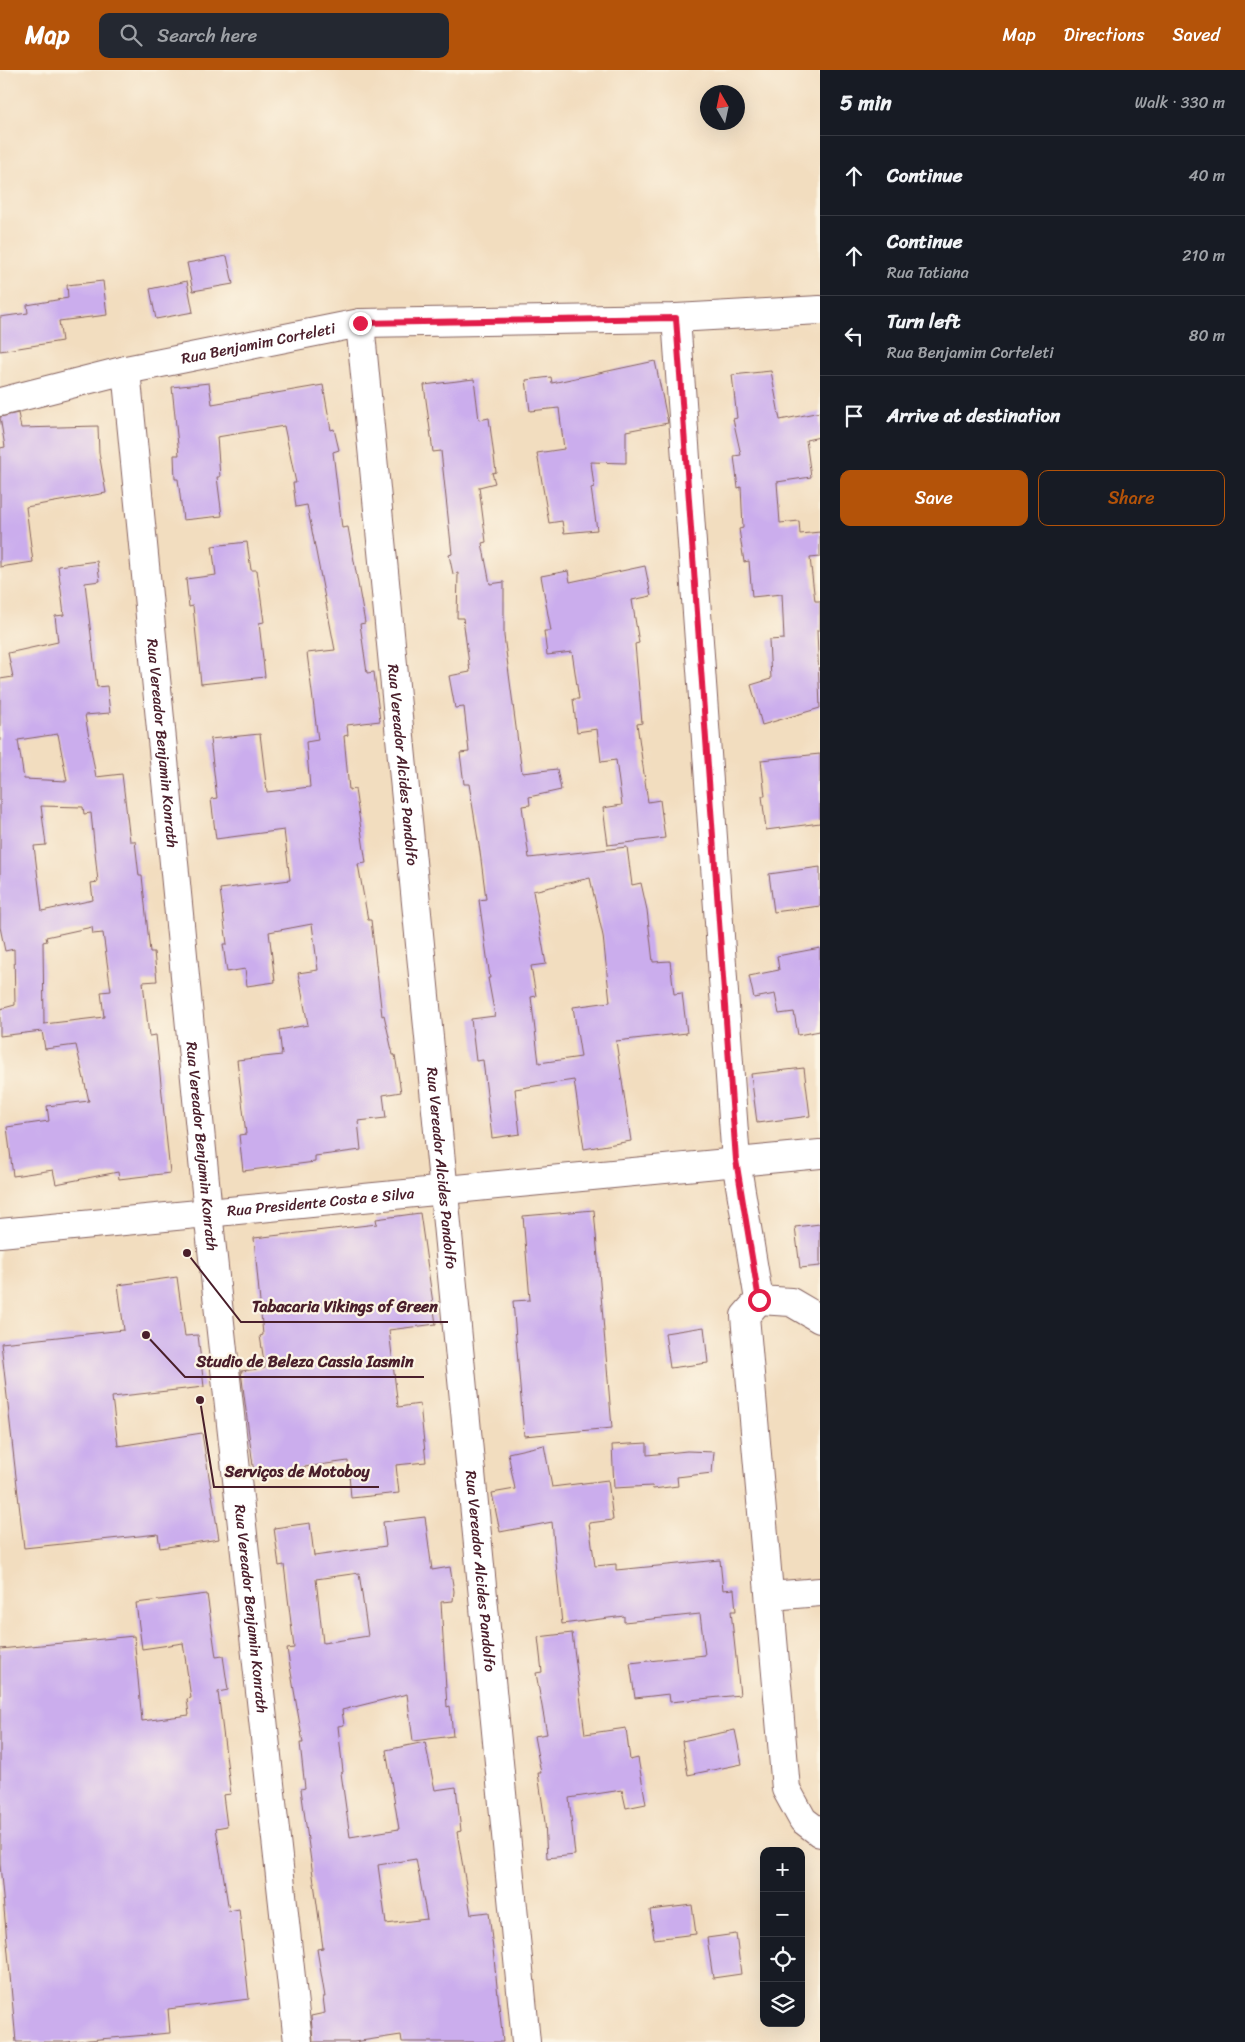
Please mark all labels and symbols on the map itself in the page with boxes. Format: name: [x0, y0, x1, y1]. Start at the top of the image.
north arrow: [700, 85, 745, 130]
route end: [349, 312, 372, 335]
street label: Rua Benjamim Corteleti: [179, 315, 338, 372]
street label: Rua Vereador Benjamin Konrath: [139, 638, 185, 849]
street label: Rua Vereador Alcides Pandolfo: [380, 663, 425, 867]
street label: Rua Vereador Benjamin Konrath: [178, 1041, 225, 1252]
street label: Rua Vereador Alcides Pandolfo: [419, 1066, 464, 1270]
street label: Rua Presidente Costa e Silva: [226, 1180, 416, 1224]
route start: [748, 1289, 771, 1312]
callout: Tabacaria Vikings of Green: [241, 1291, 448, 1322]
text: Tabacaria Vikings of Green: [252, 1292, 438, 1321]
callout: Studio de Beleza Cassia Iasmin: [185, 1346, 424, 1377]
text: Studio de Beleza Cassia Iasmin: [195, 1347, 414, 1376]
callout: Serviços de Motoboy: [214, 1456, 379, 1487]
text: Serviços de Motoboy: [223, 1457, 370, 1486]
street label: Rua Vereador Alcides Pandolfo: [458, 1469, 503, 1674]
street label: Rua Vereador Benjamin Konrath: [227, 1503, 275, 1715]

